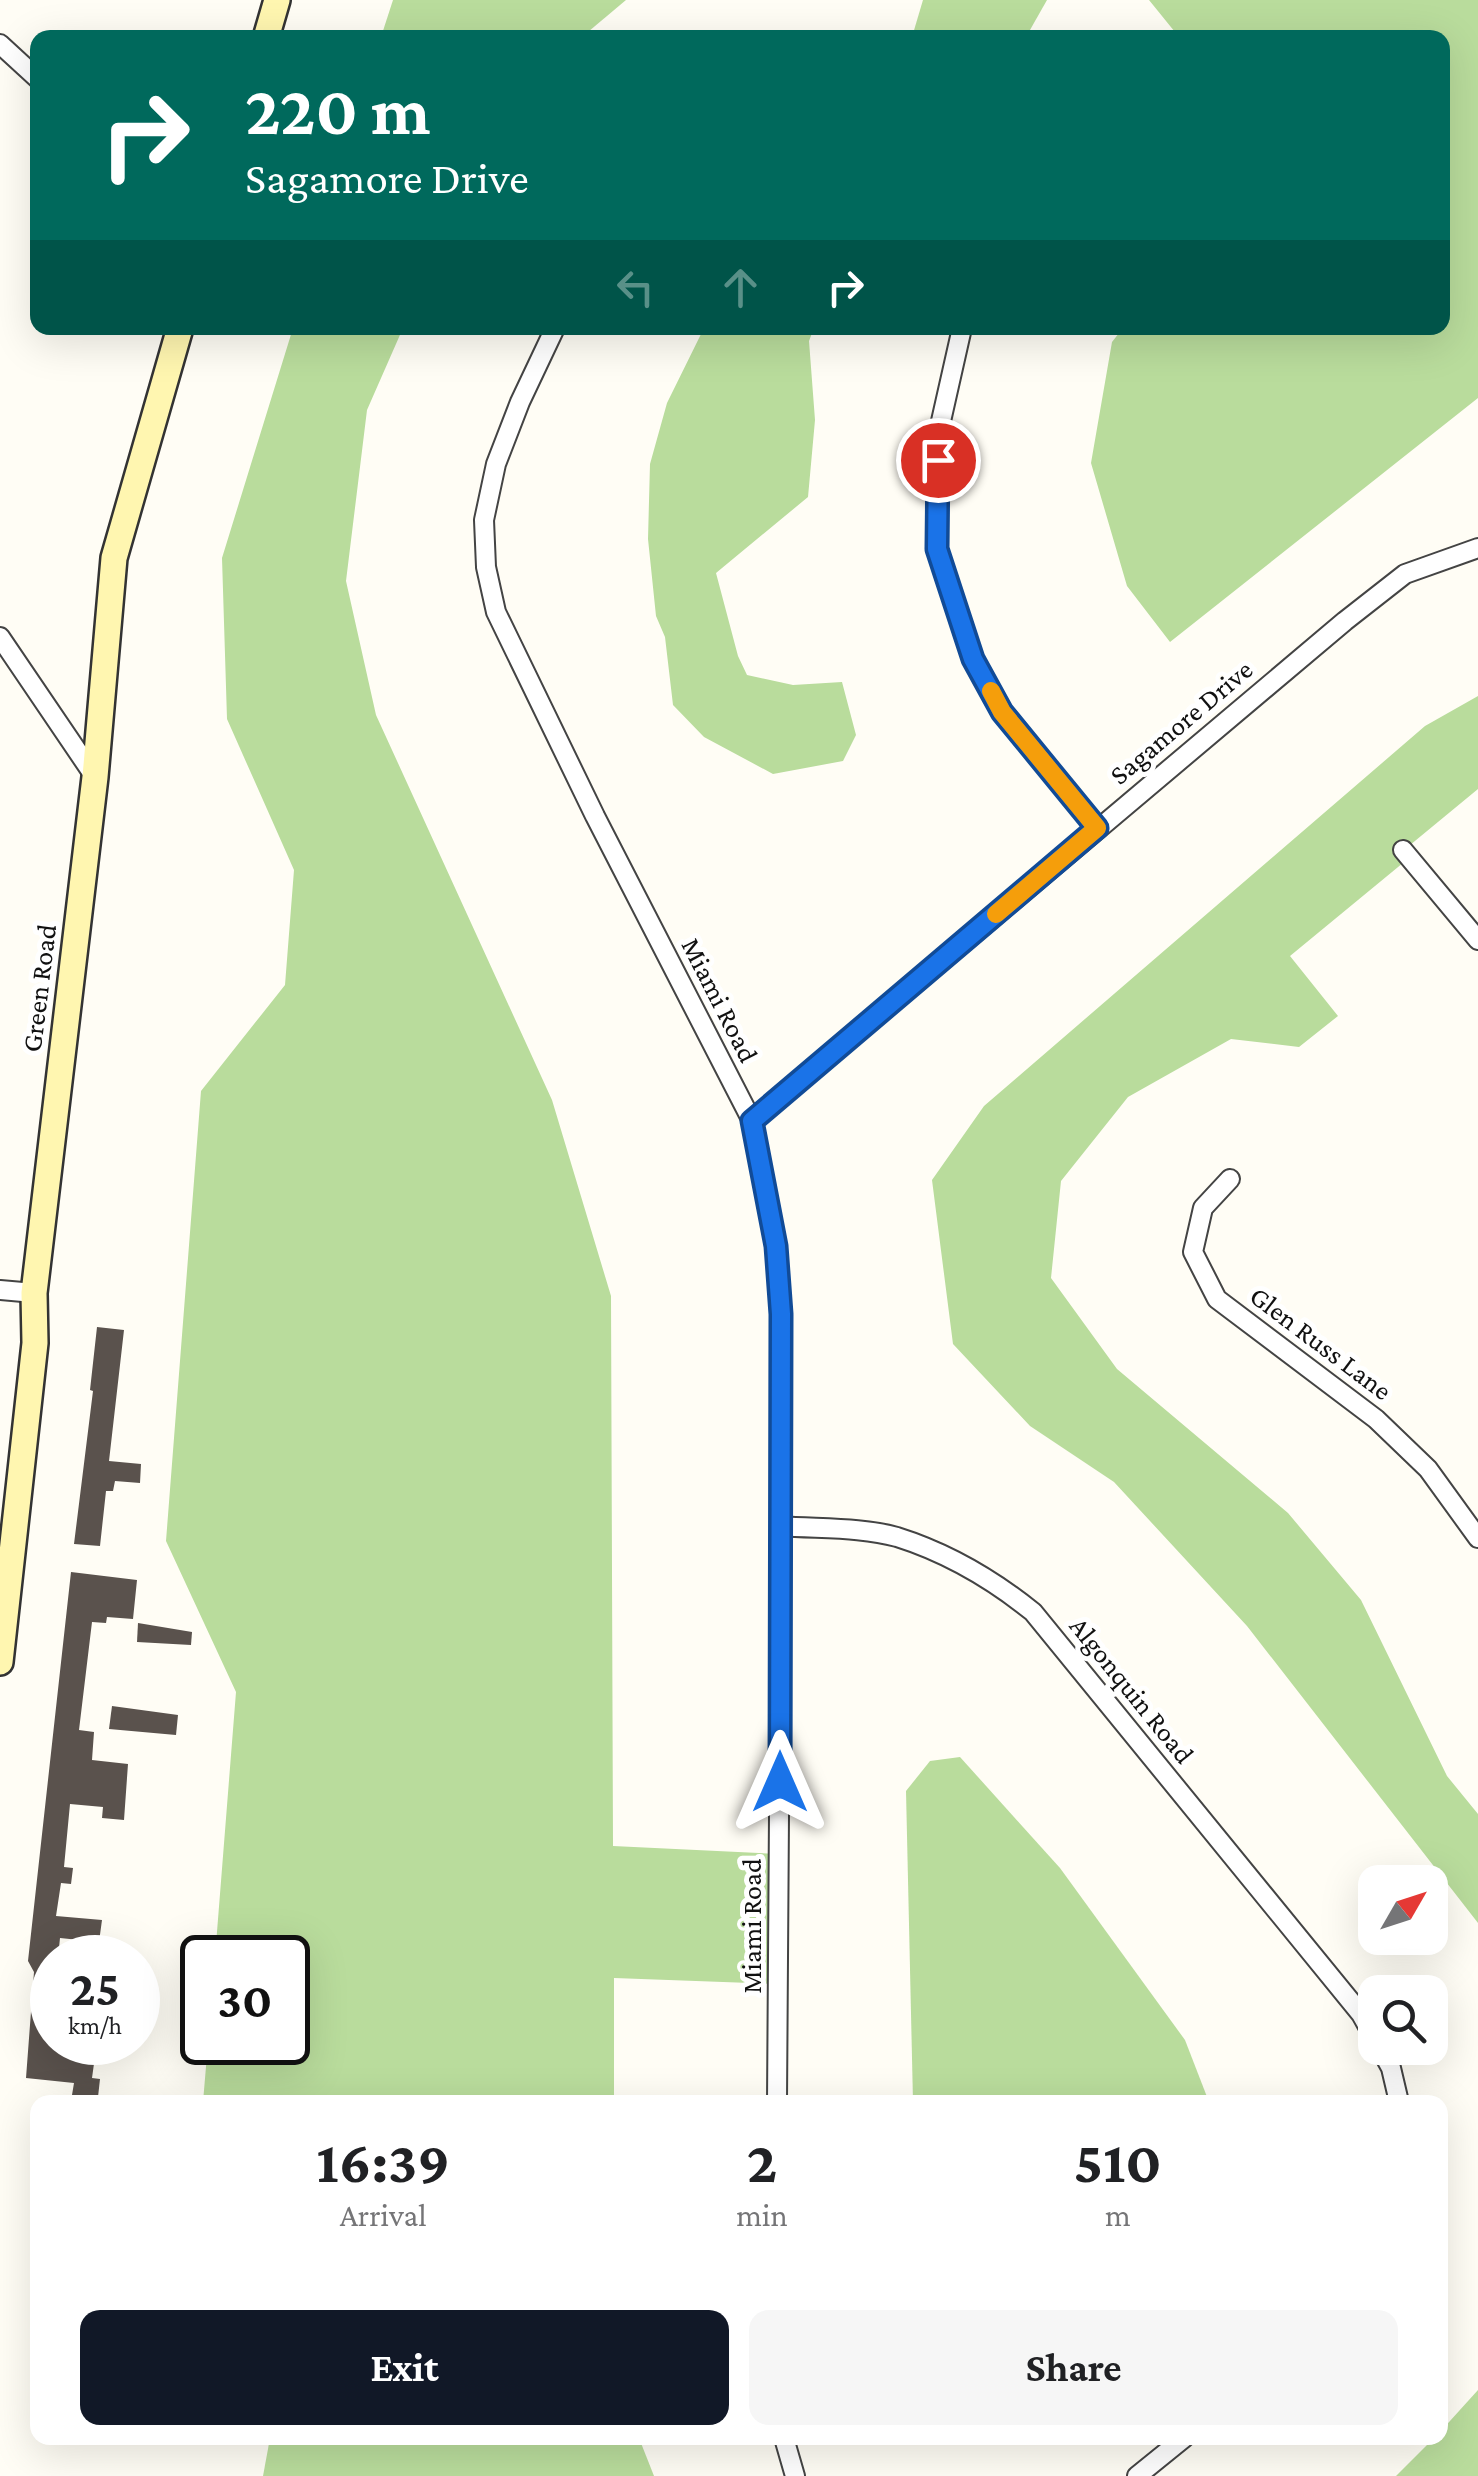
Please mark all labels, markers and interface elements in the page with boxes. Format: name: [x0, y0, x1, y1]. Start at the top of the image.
icon: right: [80, 70, 210, 200]
text: 220 m: [245, 71, 431, 149]
text: Sagamore Drive: [245, 153, 529, 203]
icon: left: [608, 260, 663, 315]
icon: ahead: [713, 260, 768, 315]
icon: right: [818, 260, 873, 315]
pin: [896, 418, 981, 503]
icon: arrive: [911, 433, 966, 488]
street label: Sagamore Drive: [1103, 653, 1259, 791]
street label: Green Road: [16, 922, 62, 1054]
street label: Miami Road: [675, 933, 765, 1068]
street label: Glen Russ Lane: [1244, 1280, 1398, 1406]
street label: Algonquin Road: [1064, 1611, 1201, 1770]
position arrow: [728, 1730, 832, 1834]
street label: Miami Road: [736, 1858, 767, 1994]
north arrow: [1358, 1865, 1448, 1955]
map controls: [1358, 1865, 1448, 2065]
speed limit sign: 30: [180, 1935, 310, 2065]
text: 25: [70, 1960, 120, 2016]
button: search: [1358, 1975, 1448, 2065]
text: km/h: [68, 2012, 122, 2039]
text: 16:39: [316, 2128, 450, 2195]
text: 2: [747, 2128, 777, 2195]
text: 510: [1074, 2128, 1162, 2195]
text: Arrival: [340, 2197, 427, 2233]
text: min: [736, 2197, 788, 2233]
text: m: [1105, 2197, 1131, 2233]
button: Exit: [80, 2310, 729, 2425]
button: Share: [749, 2310, 1398, 2425]

